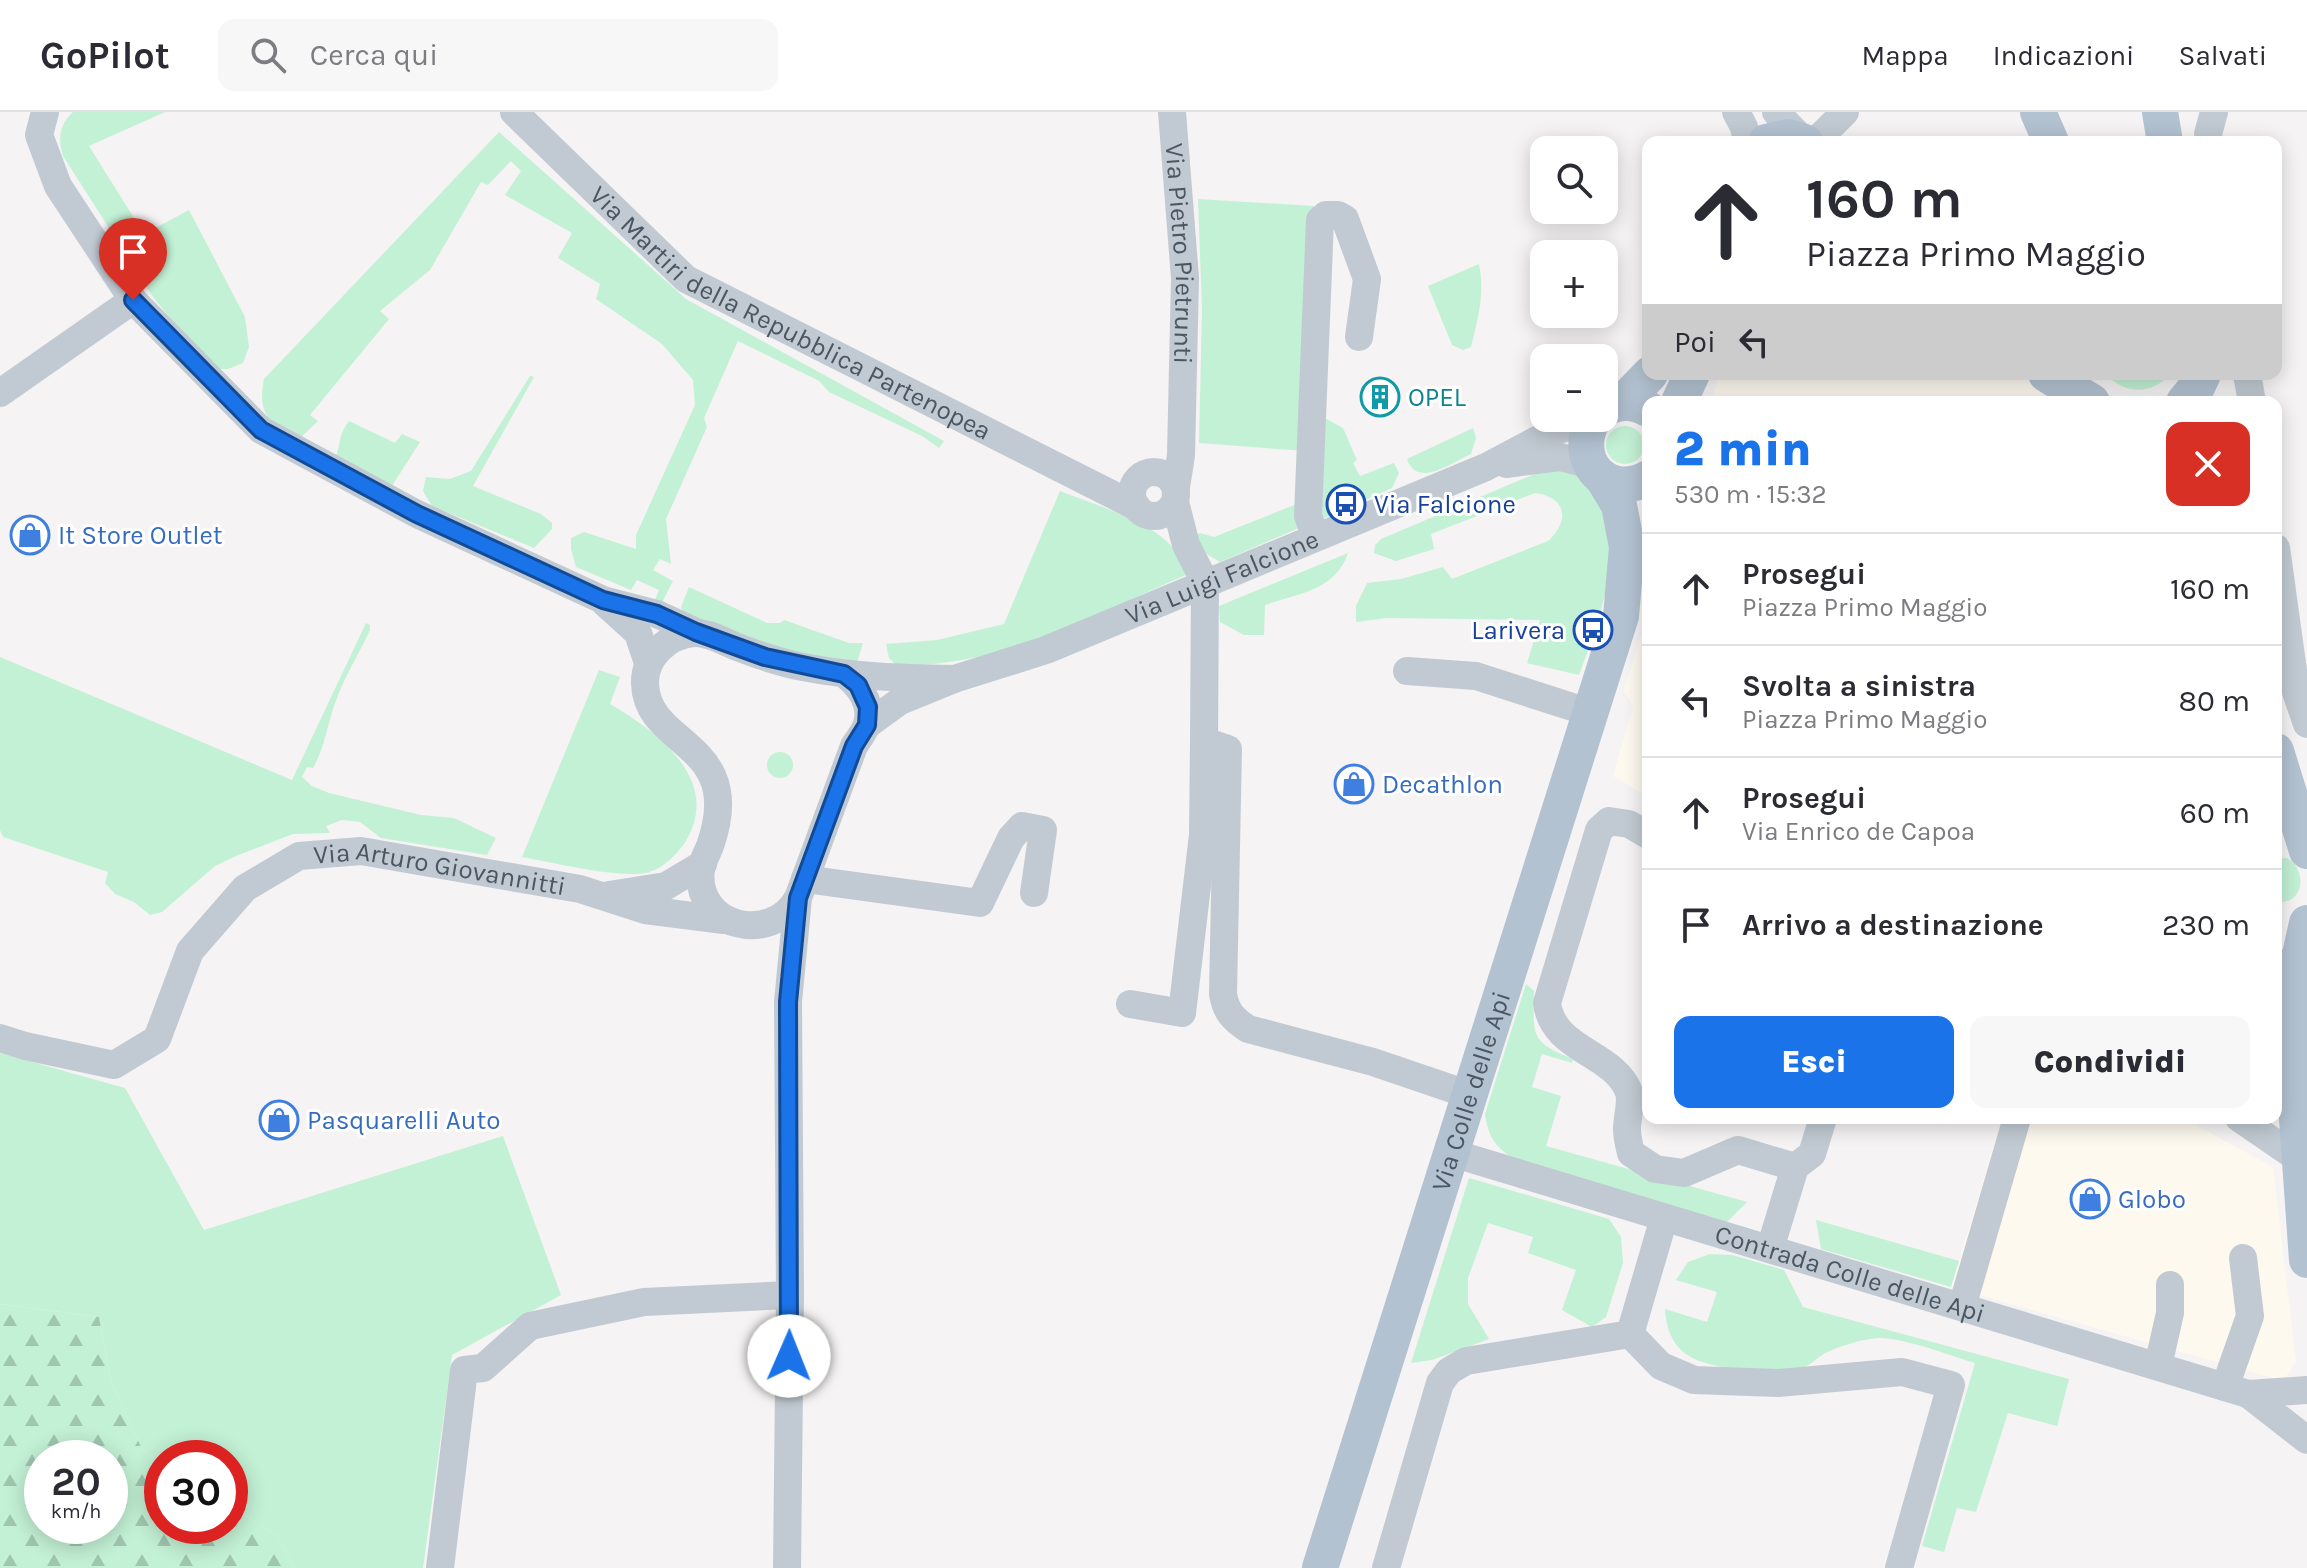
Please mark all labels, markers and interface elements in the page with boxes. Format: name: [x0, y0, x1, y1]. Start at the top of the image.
search box: [218, 19, 778, 91]
text: GoPilot: [40, 33, 170, 78]
icon: search: [246, 33, 290, 77]
text: Cerca qui: [310, 37, 438, 73]
text: Mappa: [1861, 39, 1949, 72]
text: Indicazioni: [1993, 39, 2134, 72]
text: Salvati: [2178, 39, 2267, 72]
map controls: [1530, 136, 1618, 432]
button: search: [1530, 136, 1618, 224]
street label: Via Pietro Pietrunti: [1159, 142, 1201, 365]
text: 160 m: [1806, 166, 1963, 231]
icon: ahead: [1674, 168, 1778, 272]
street label: Via Martiri della Repubblica Partenopea: [584, 179, 996, 446]
pin: [99, 218, 167, 300]
icon: arrive: [111, 230, 155, 274]
text: Piazza Primo Maggio: [1806, 233, 2146, 275]
button: +: [1530, 240, 1618, 328]
icon: left: [1732, 320, 1776, 364]
text: Poi: [1674, 324, 1716, 360]
button: −: [1530, 344, 1618, 432]
building icon: OPEL: [1359, 376, 1401, 418]
place label: OPEL: [1408, 382, 1466, 413]
text: 2 min: [1674, 421, 1812, 477]
button: close: [2166, 422, 2250, 506]
text: 530 m · 15:32: [1674, 479, 1827, 510]
bus stop icon: Via Falcione: [1325, 483, 1367, 525]
place label: Via Falcione: [1374, 489, 1516, 520]
shop icon: It Store Outlet: [9, 514, 51, 556]
place label: It Store Outlet: [58, 520, 223, 551]
street label: Via Luigi Falcione: [1121, 523, 1323, 631]
text: Prosegui: [1742, 556, 1866, 592]
icon: ahead: [1674, 567, 1718, 611]
text: 160 m: [2170, 571, 2250, 607]
text: Piazza Primo Maggio: [1742, 592, 1988, 623]
bus stop icon: Larivera: [1572, 609, 1614, 651]
place label: Larivera: [1471, 615, 1565, 646]
text: Svolta a sinistra: [1742, 668, 1976, 704]
icon: left: [1674, 679, 1718, 723]
text: 80 m: [2179, 683, 2250, 719]
text: Piazza Primo Maggio: [1742, 704, 1988, 735]
shop icon: Decathlon: [1333, 763, 1375, 805]
place label: Decathlon: [1382, 769, 1503, 800]
text: Prosegui: [1742, 780, 1866, 816]
icon: ahead: [1674, 791, 1718, 835]
text: 60 m: [2180, 795, 2250, 831]
text: Via Enrico de Capoa: [1742, 816, 1975, 847]
street label: Via Arturo Giovannitti: [312, 835, 568, 902]
icon: arrive: [1674, 903, 1718, 947]
text: Arrivo a destinazione: [1742, 907, 2044, 943]
text: 230 m: [2162, 907, 2250, 943]
street label: Via Colle delle Api: [1425, 987, 1517, 1195]
button: Esci: [1674, 1016, 1954, 1108]
button: Condividi: [1970, 1016, 2250, 1108]
shop icon: Pasquarelli Auto: [258, 1099, 300, 1141]
place label: Pasquarelli Auto: [307, 1105, 501, 1136]
shop icon: Globo: [2069, 1178, 2111, 1220]
place label: Globo: [2118, 1184, 2186, 1215]
street label: Contrada Colle delle Api: [1711, 1218, 1989, 1329]
position arrow: [747, 1314, 831, 1398]
speed limit sign: 30: [144, 1440, 248, 1544]
text: 20: [51, 1458, 101, 1505]
text: km/h: [51, 1500, 101, 1523]

